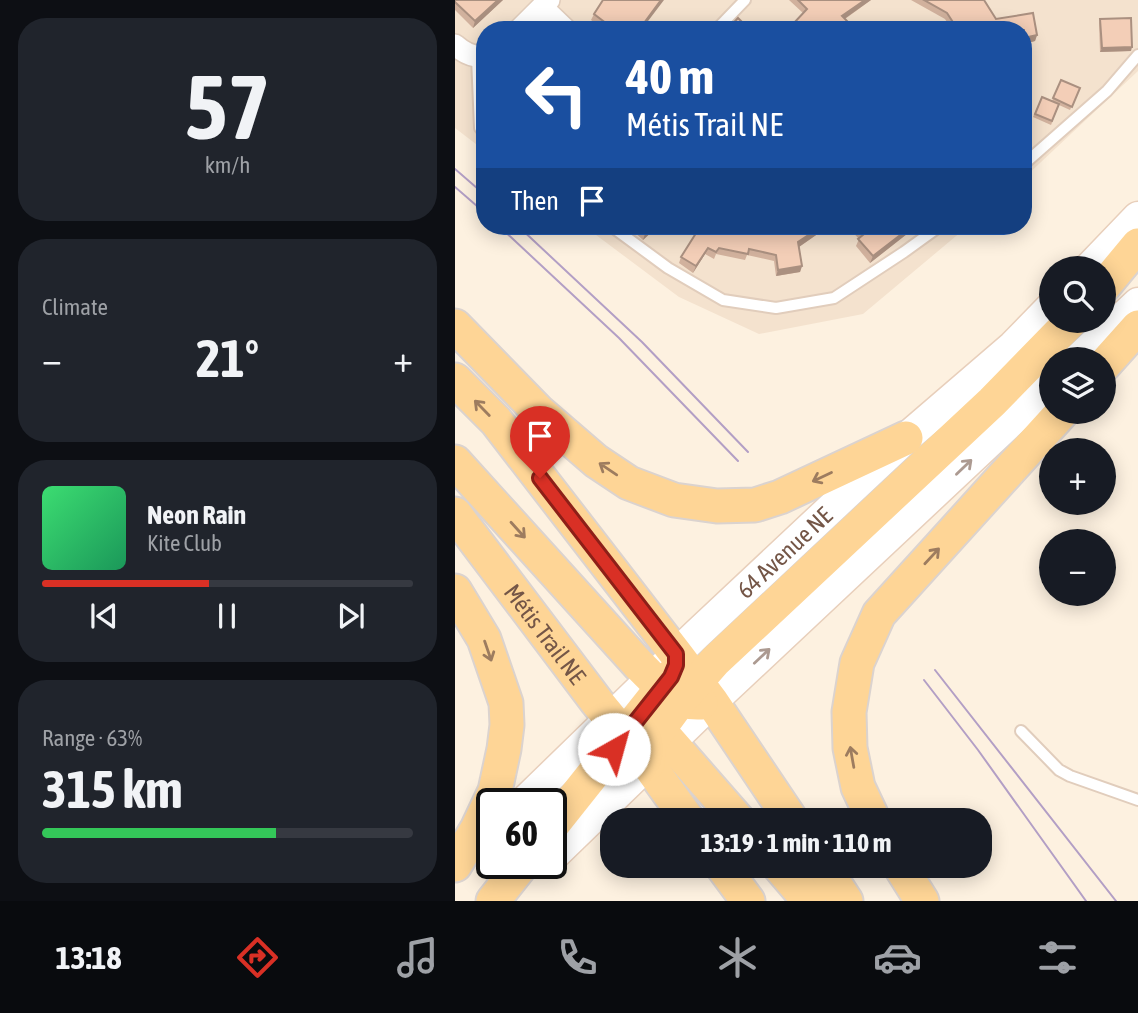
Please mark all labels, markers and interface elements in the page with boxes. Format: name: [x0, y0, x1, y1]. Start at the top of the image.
text: 40 m: [626, 48, 714, 104]
icon: left: [511, 49, 602, 140]
text: 57: [185, 54, 270, 158]
text: Métis Trail NE: [626, 106, 783, 143]
text: km/h: [205, 152, 250, 178]
icon: arrive: [573, 182, 611, 220]
text: Then: [511, 186, 559, 216]
map controls: [1039, 256, 1116, 606]
button: search: [1039, 256, 1116, 333]
text: Climate: [42, 294, 108, 320]
text: 21°: [196, 328, 259, 388]
text: −: [42, 337, 62, 380]
text: +: [393, 337, 413, 380]
button: layers: [1039, 347, 1116, 424]
one-way arrow: [474, 399, 491, 416]
pin: [510, 406, 570, 478]
icon: arrive: [521, 417, 559, 455]
button: +: [1039, 438, 1116, 515]
one-way arrow: [955, 459, 973, 475]
one-way arrow: [599, 462, 618, 476]
one-way arrow: [812, 471, 833, 484]
text: Neon Rain: [147, 500, 246, 530]
street label: 64 Avenue NE: [731, 501, 837, 603]
one-way arrow: [509, 521, 526, 538]
button: −: [1039, 529, 1116, 606]
text: Kite Club: [147, 530, 222, 556]
one-way arrow: [924, 547, 940, 565]
street label: Métis Trail NE: [499, 579, 592, 689]
icon: previous: [85, 597, 123, 635]
icon: pause: [208, 597, 246, 635]
icon: next: [332, 597, 370, 635]
one-way arrow: [483, 639, 495, 661]
one-way arrow: [753, 648, 771, 664]
position arrow: [577, 712, 651, 786]
text: Range · 63%: [42, 725, 142, 751]
one-way arrow: [845, 746, 858, 769]
text: 315 km: [42, 759, 183, 819]
speed limit sign: 60: [476, 788, 567, 879]
text: 13:19 · 1 min · 110 m: [701, 828, 891, 858]
icon: directions: [233, 933, 282, 982]
icon: music: [393, 933, 442, 982]
icon: phone: [553, 933, 602, 982]
icon: climate: [713, 933, 762, 982]
icon: car: [873, 933, 922, 982]
icon: filters: [1033, 933, 1082, 982]
text: 13:18: [56, 939, 121, 976]

